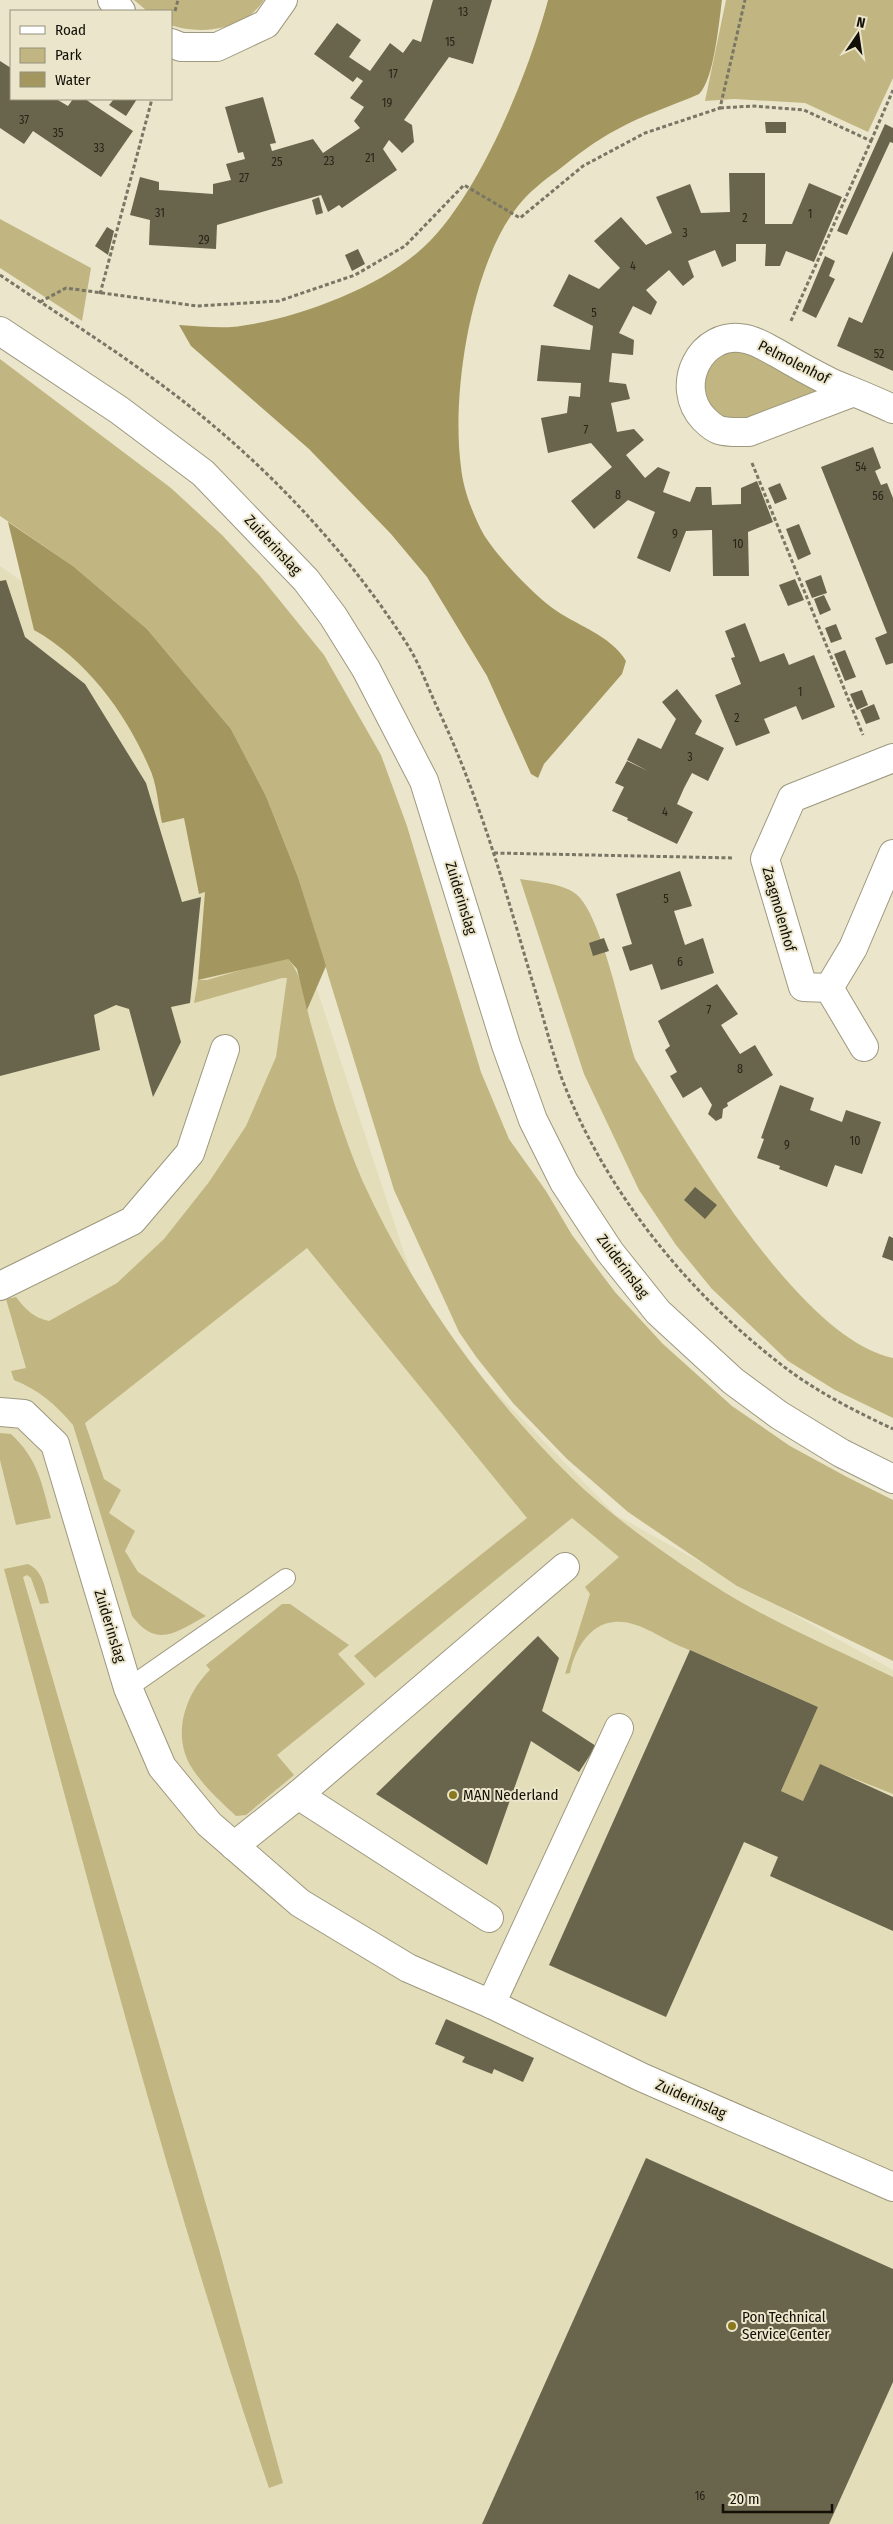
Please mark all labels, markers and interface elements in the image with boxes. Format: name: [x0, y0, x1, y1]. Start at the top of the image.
house number: 13: [458, 5, 468, 19]
legend: [10, 10, 172, 100]
north arrow: [833, 10, 883, 60]
text: N: [855, 14, 867, 32]
text: Road: [55, 21, 86, 39]
house number: 15: [445, 35, 456, 49]
text: Park: [55, 46, 82, 64]
house number: 17: [388, 67, 398, 81]
text: Water: [55, 71, 91, 89]
house number: 19: [382, 96, 392, 110]
house number: 37: [19, 113, 29, 127]
house number: 35: [53, 126, 64, 140]
house number: 33: [94, 141, 104, 155]
house number: 21: [365, 151, 375, 165]
house number: 23: [324, 154, 334, 168]
house number: 25: [272, 155, 283, 169]
house number: 27: [239, 171, 249, 185]
house number: 31: [155, 206, 165, 220]
house number: 1: [808, 207, 812, 221]
house number: 2: [742, 211, 748, 225]
house number: 3: [682, 226, 688, 240]
house number: 29: [198, 233, 210, 247]
house number: 4: [630, 259, 636, 273]
house number: 5: [591, 306, 597, 320]
street label: Pelmolenhof: [755, 336, 834, 388]
house number: 52: [874, 347, 884, 361]
house number: 7: [584, 423, 589, 437]
house number: 54: [855, 460, 867, 474]
house number: 8: [615, 488, 621, 502]
house number: 56: [872, 489, 884, 503]
street label: Zuiderinslag: [241, 511, 305, 579]
house number: 9: [672, 527, 678, 541]
house number: 10: [733, 537, 743, 551]
house number: 1: [798, 685, 802, 699]
house number: 2: [734, 711, 740, 725]
house number: 3: [687, 750, 693, 764]
house number: 4: [662, 805, 668, 819]
street label: Zuiderinslag: [441, 859, 481, 937]
street label: Zaagmolenhof: [758, 865, 800, 955]
house number: 5: [663, 892, 669, 906]
house number: 6: [677, 955, 683, 969]
house number: 7: [707, 1003, 712, 1017]
house number: 8: [737, 1062, 743, 1076]
house number: 10: [850, 1134, 860, 1148]
house number: 9: [784, 1138, 790, 1152]
street label: Zuiderinslag: [593, 1231, 653, 1301]
street label: Zuiderinslag: [90, 1587, 130, 1665]
place label: MAN Nederland: [463, 1786, 559, 1804]
marker: MAN Nederland: [447, 1789, 459, 1801]
street label: Zuiderinslag: [653, 2075, 729, 2123]
place label: Pon Technical Service Center: [742, 2308, 830, 2343]
marker: Pon Technical Service Center: [726, 2320, 738, 2332]
scale bar: [723, 2482, 832, 2514]
house number: 16: [695, 2489, 705, 2503]
text: 20 m: [730, 2490, 760, 2508]

